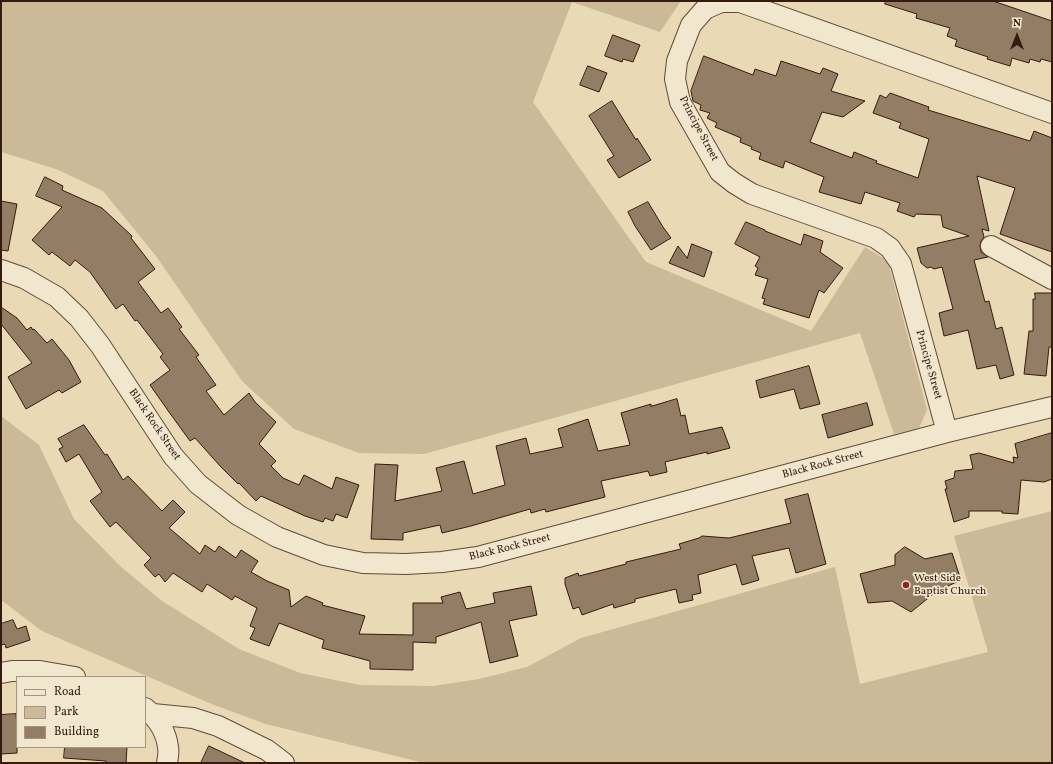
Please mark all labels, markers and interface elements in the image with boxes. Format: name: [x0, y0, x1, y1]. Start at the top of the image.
north arrow: [997, 16, 1037, 56]
text: N: [1013, 16, 1021, 31]
street label: Principe Street: [675, 94, 721, 164]
street label: Principe Street: [912, 329, 944, 401]
street label: Black Rock Street: [125, 387, 183, 463]
street label: Black Rock Street: [781, 448, 865, 482]
street label: Black Rock Street: [468, 532, 552, 564]
place label: West Side Baptist Church: [914, 572, 986, 598]
marker: West Side Baptist Church: [901, 580, 911, 590]
legend: [16, 676, 146, 748]
text: Road: [54, 684, 81, 700]
text: Park: [54, 704, 79, 720]
text: Building: [54, 724, 99, 740]

